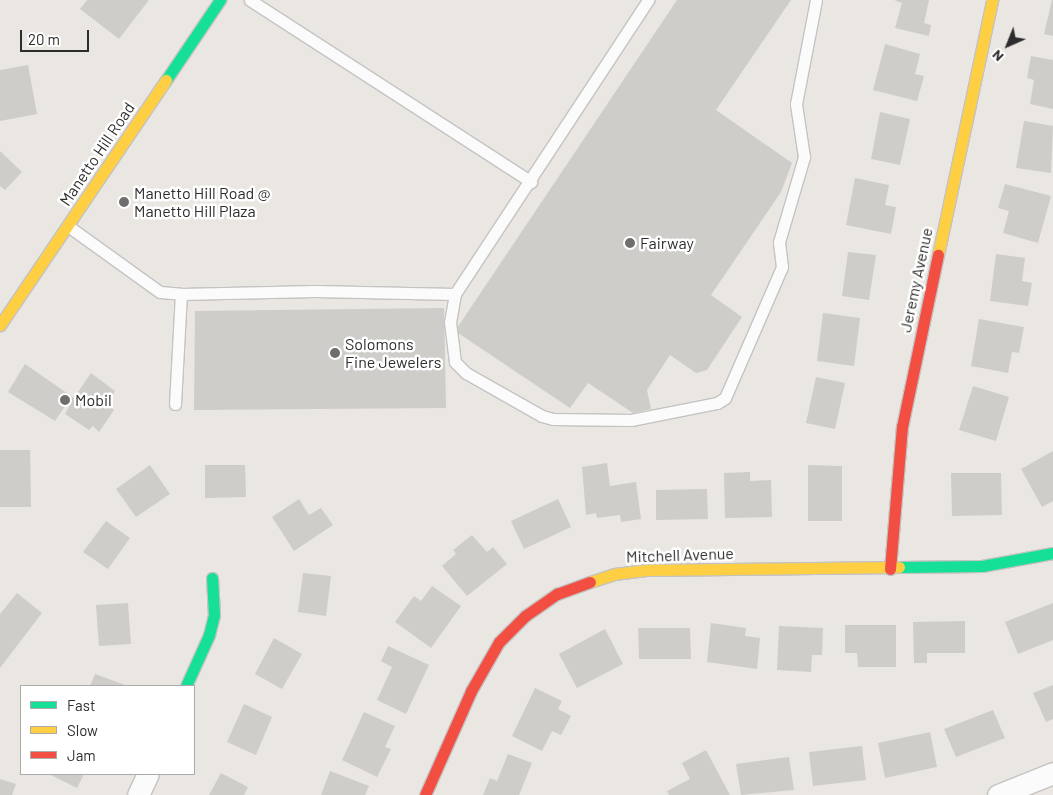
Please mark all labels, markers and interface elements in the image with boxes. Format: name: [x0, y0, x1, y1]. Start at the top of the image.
scale bar: [22, 20, 91, 52]
north arrow: [983, 20, 1033, 70]
text: 20 m: [28, 30, 60, 48]
text: N: [988, 47, 1006, 65]
street label: Manetto Hill Road: [55, 99, 139, 209]
place label: Manetto Hill Road @ Manetto Hill Plaza: [134, 183, 271, 221]
marker: Manetto Hill Road @ Manetto Hill Plaza: [118, 196, 130, 208]
street label: Jeremy Avenue: [896, 226, 936, 334]
place label: Fairway: [640, 233, 694, 253]
marker: Fairway: [624, 237, 636, 249]
place label: Solomons Fine Jewelers: [345, 334, 441, 372]
marker: Solomons Fine Jewelers: [329, 347, 341, 359]
place label: Mobil: [75, 390, 112, 410]
marker: Mobil: [59, 394, 71, 406]
street label: Mitchell Avenue: [626, 544, 734, 566]
legend: [20, 685, 195, 775]
text: Fast: [67, 696, 95, 714]
text: Slow: [67, 721, 98, 739]
text: Jam: [67, 746, 96, 764]

